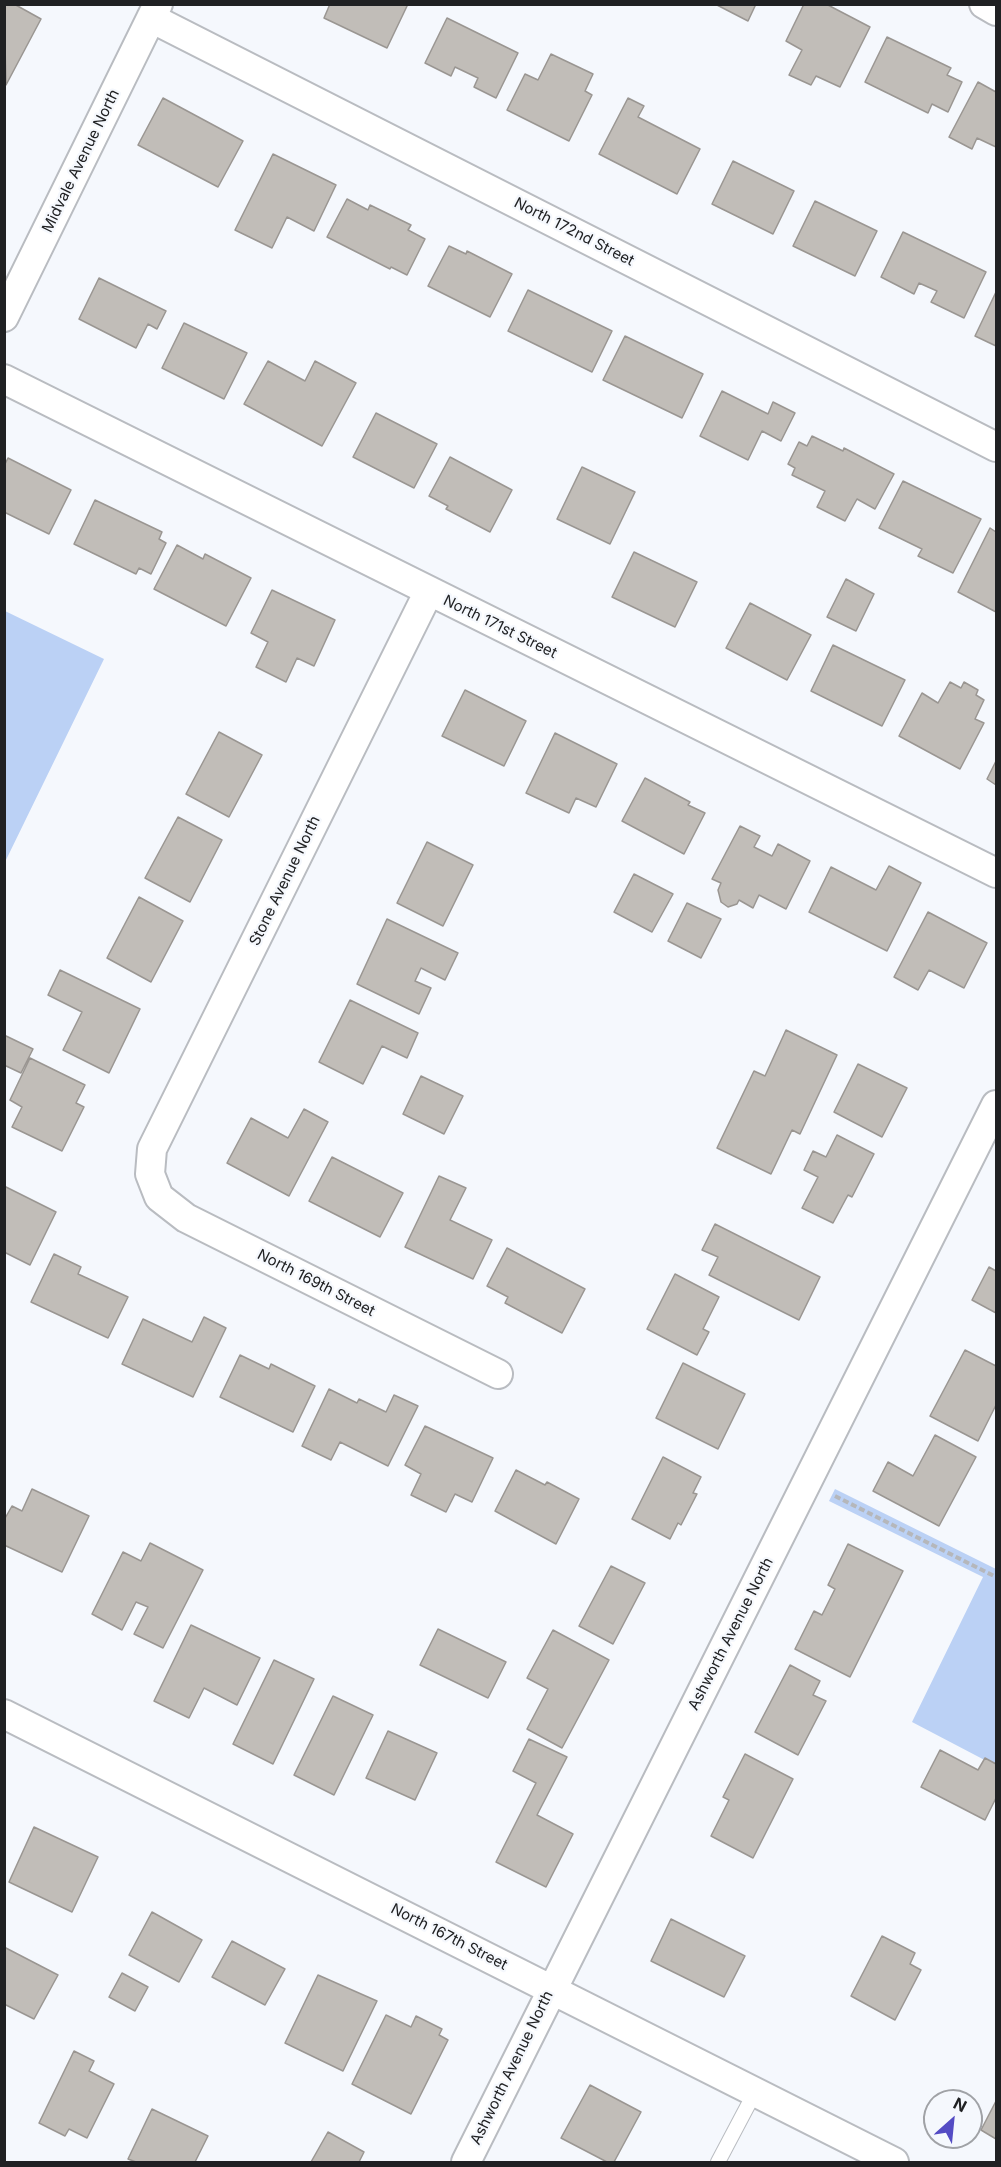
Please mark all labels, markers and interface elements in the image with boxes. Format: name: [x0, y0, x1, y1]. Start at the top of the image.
street label: Midvale Avenue North: [39, 87, 123, 235]
street label: North 172nd Street: [511, 194, 637, 270]
street label: North 171st Street: [440, 592, 560, 662]
street label: Stone Avenue North: [246, 813, 324, 949]
street label: North 169th Street: [254, 1246, 378, 1320]
street label: Ashworth Avenue North: [685, 1555, 777, 1713]
street label: North 167th Street: [388, 1900, 510, 1974]
street label: Ashworth Avenue North: [467, 1988, 557, 2148]
north arrow: [923, 2089, 983, 2149]
text: N: [950, 2093, 970, 2116]

